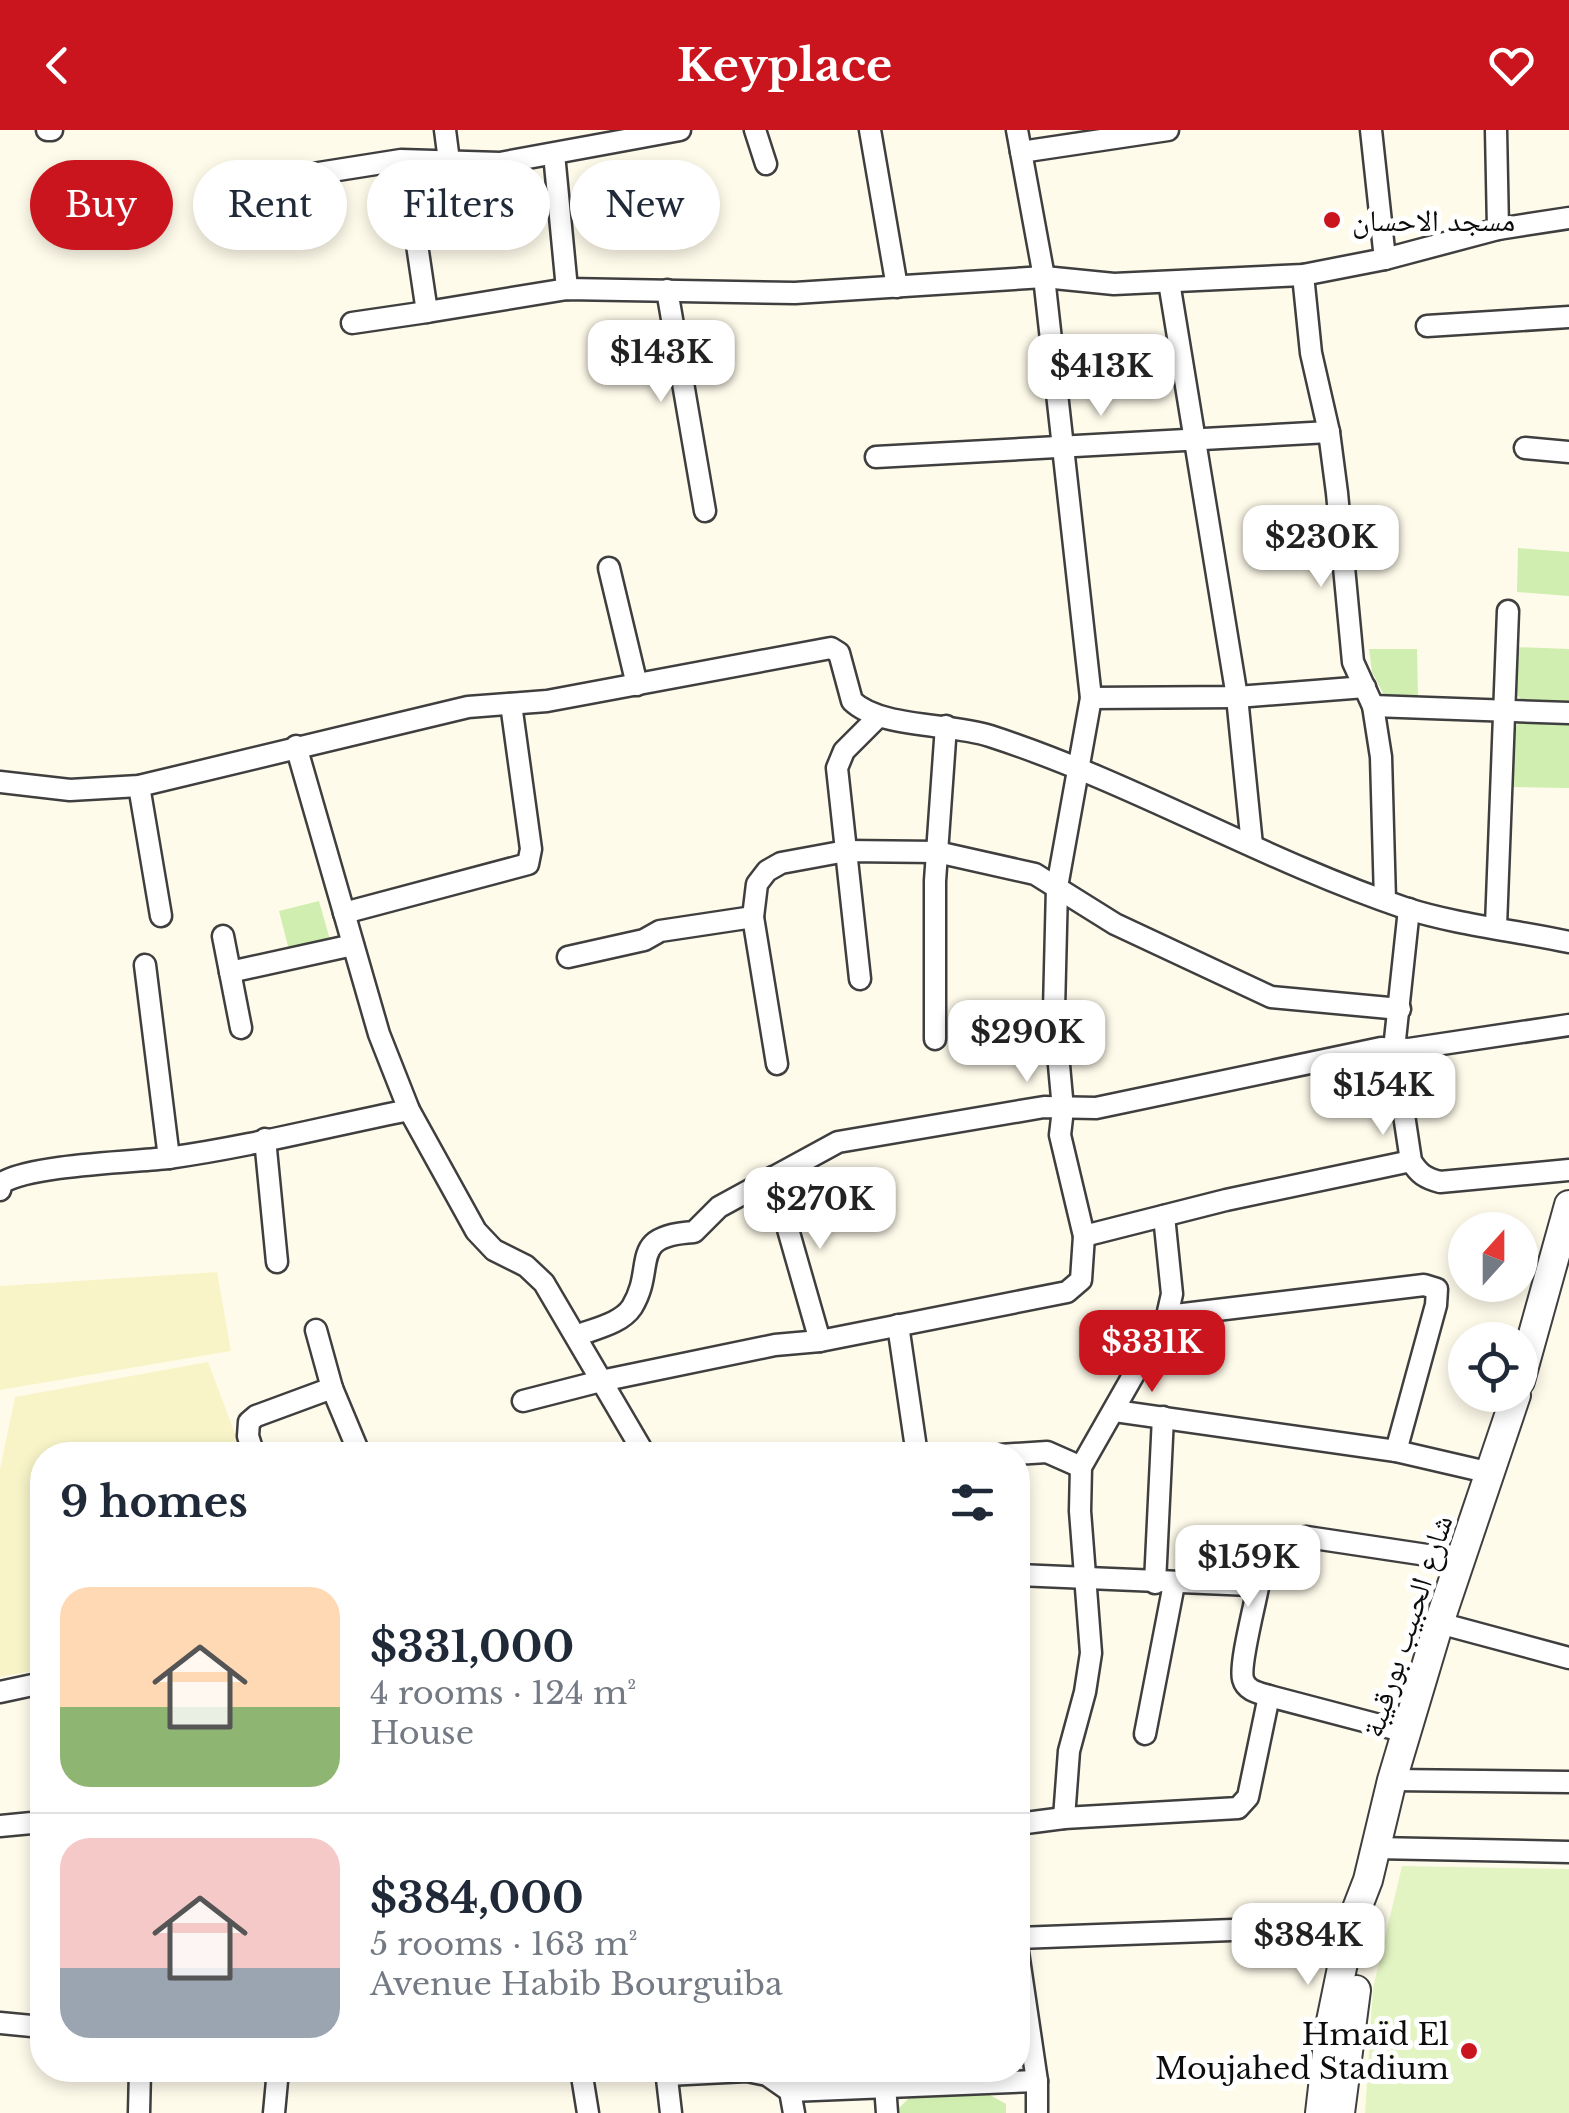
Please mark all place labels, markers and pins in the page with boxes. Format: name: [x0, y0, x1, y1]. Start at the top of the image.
place label: مسجد الاحسان: [1352, 202, 1515, 239]
marker: مسجد الاحسان: [1321, 209, 1343, 231]
pin: $143K: [591, 320, 731, 405]
pin: $413K: [1031, 334, 1171, 419]
pin: $230K: [1251, 505, 1391, 590]
pin: $290K: [957, 1000, 1097, 1085]
pin: $154K: [1313, 1053, 1453, 1138]
pin: $270K: [750, 1167, 890, 1252]
pin: $331K: [1082, 1310, 1222, 1395]
pin: $159K: [1178, 1525, 1318, 1610]
pin: $384K: [1238, 1903, 1378, 1988]
place label: Hmaïd El Moujahed Stadium: [1155, 2016, 1449, 2087]
marker: Hmaïd El Moujahed Stadium: [1458, 2040, 1480, 2062]

